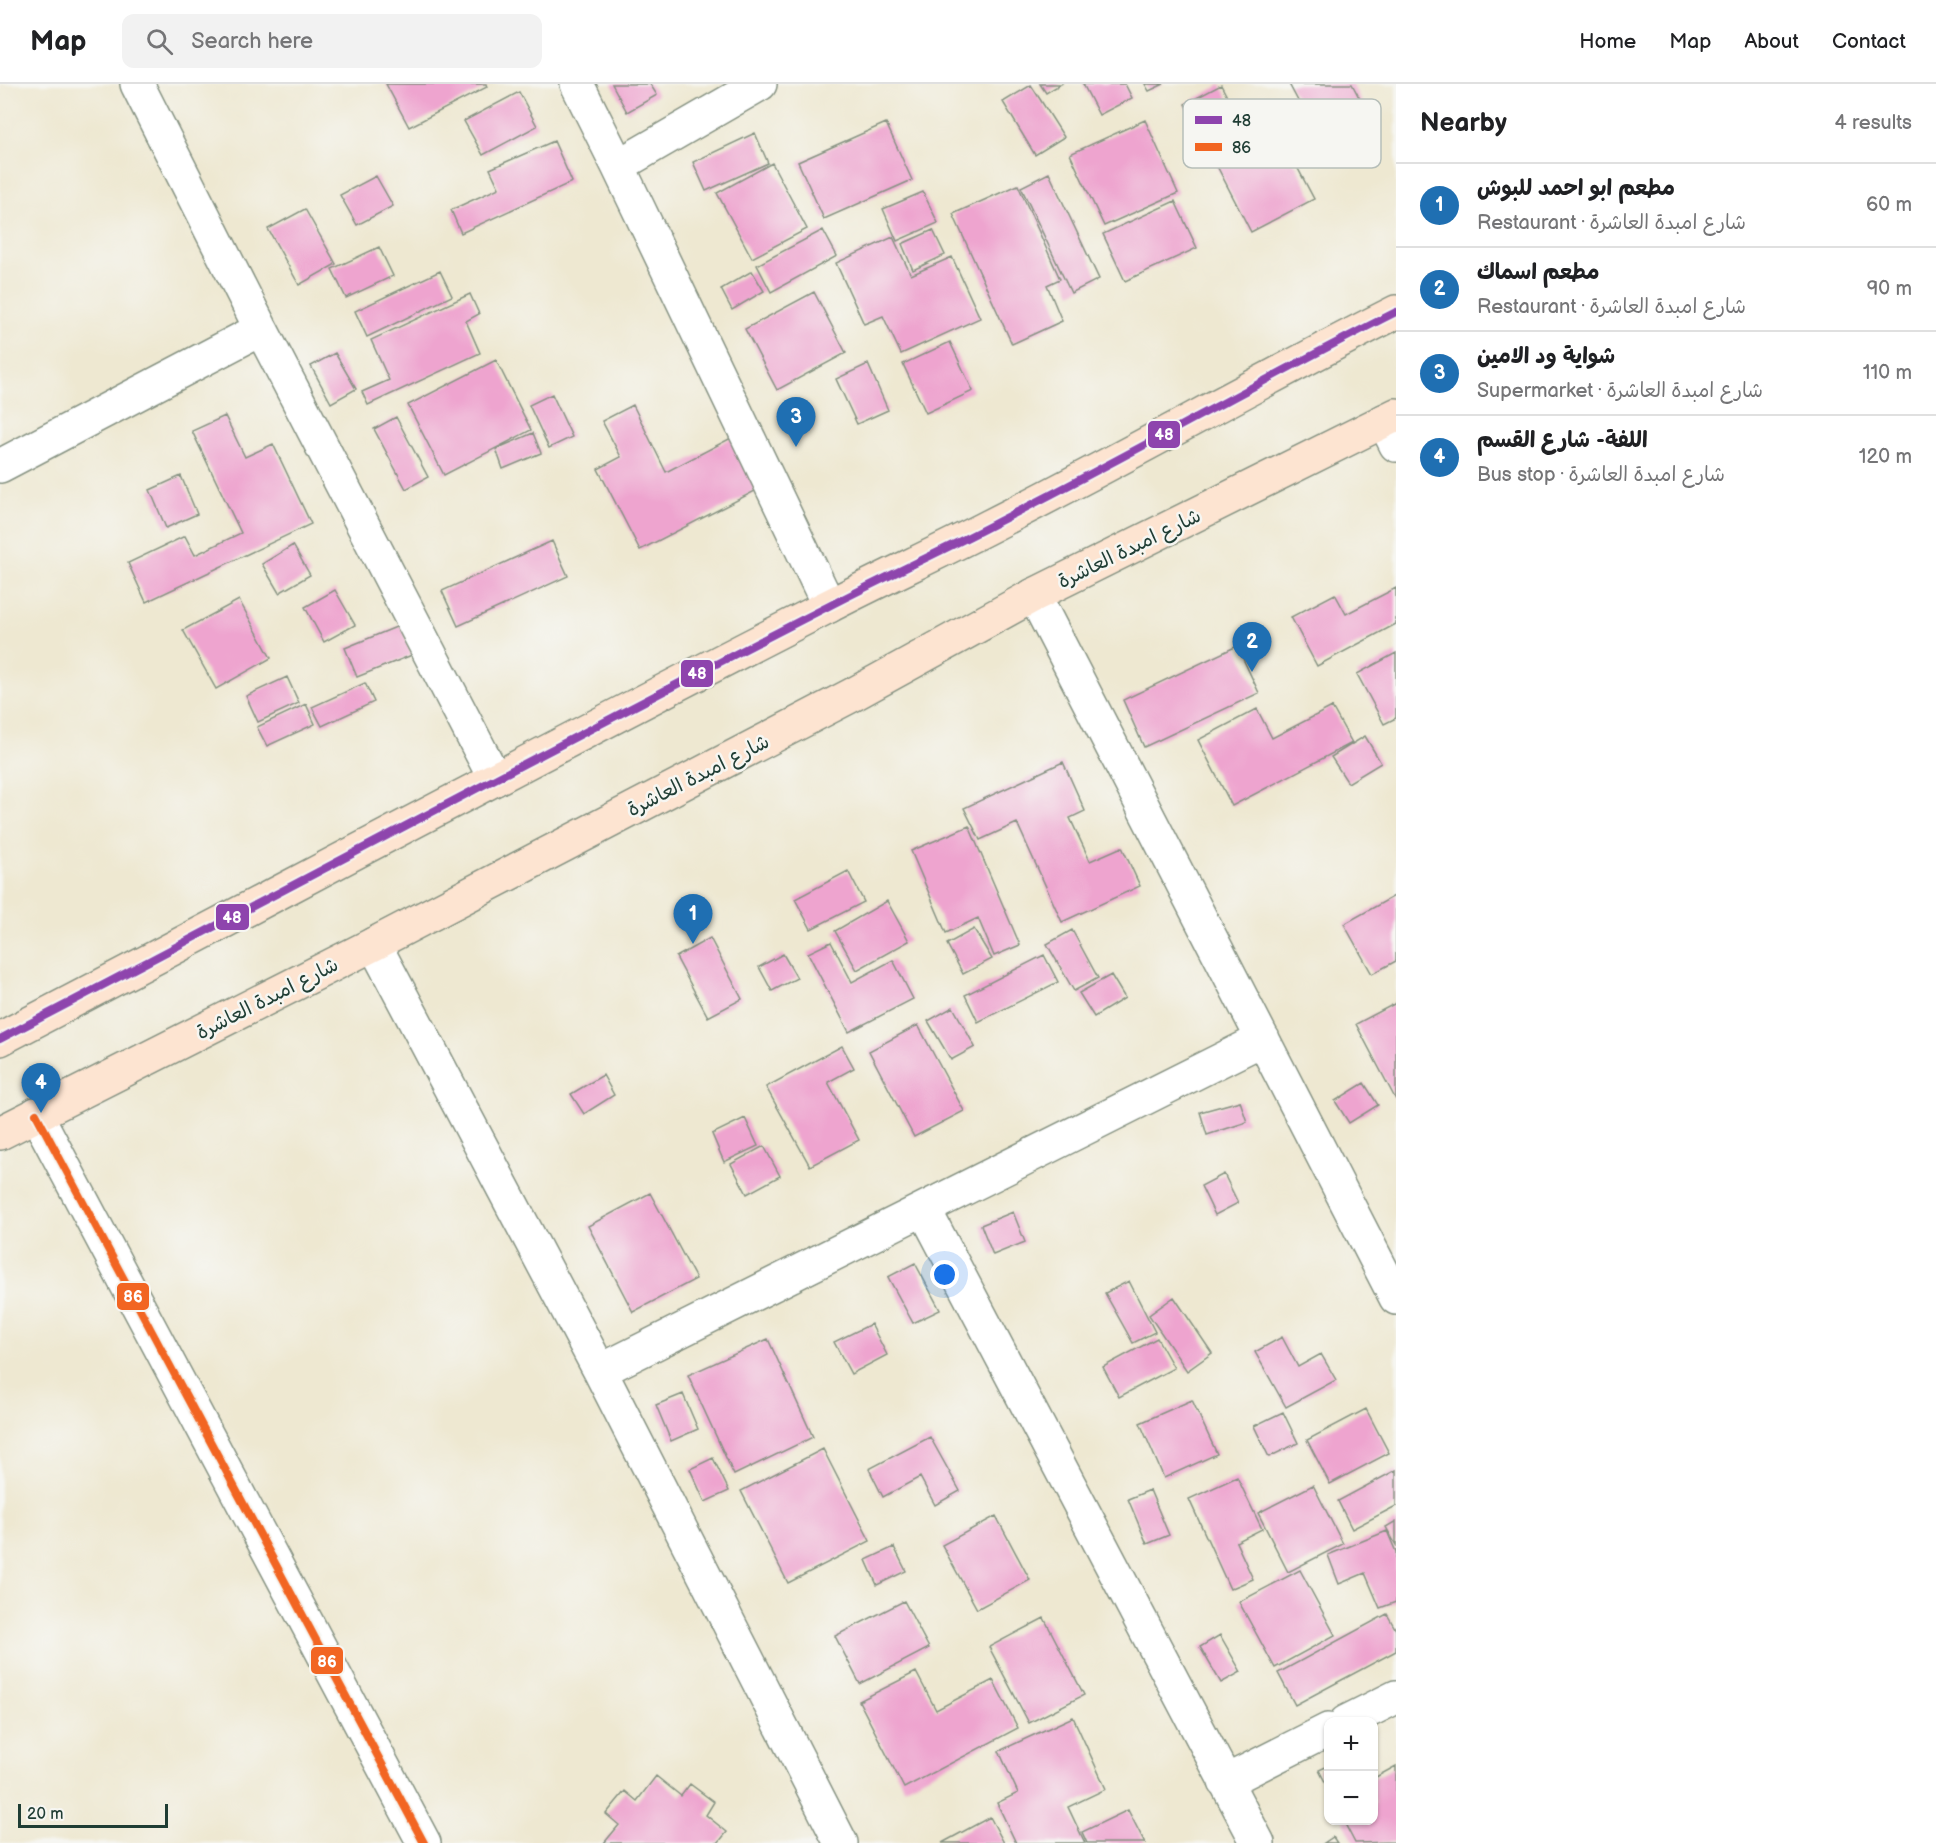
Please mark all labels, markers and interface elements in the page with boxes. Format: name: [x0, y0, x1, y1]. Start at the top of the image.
search box: [122, 14, 542, 68]
text: Map: [30, 25, 86, 58]
icon: search: [143, 25, 176, 58]
text: Search here: [191, 28, 313, 55]
text: Home: [1579, 29, 1636, 54]
text: Map: [1669, 29, 1711, 54]
text: About: [1744, 29, 1799, 54]
text: Contact: [1832, 29, 1906, 54]
legend: [1183, 99, 1381, 168]
text: Nearby: [1420, 108, 1507, 139]
text: 4 results: [1834, 111, 1912, 135]
text: 48: [1232, 112, 1251, 131]
text: 86: [1232, 139, 1251, 158]
text: مطعم ابو احمد للبوش: [1477, 175, 1675, 202]
text: 1: [1435, 193, 1444, 217]
text: 60 m: [1866, 193, 1912, 217]
text: Restaurant · شارع امبدة العاشرة: [1477, 211, 1746, 235]
text: مطعم اسماك: [1477, 259, 1600, 286]
text: 2: [1434, 277, 1445, 301]
text: 90 m: [1867, 277, 1912, 301]
text: Restaurant · شارع امبدة العاشرة: [1477, 295, 1746, 319]
text: شواية ود الامين: [1477, 343, 1615, 370]
text: 3: [1434, 361, 1445, 385]
text: 110 m: [1863, 361, 1912, 385]
text: Supermarket · شارع امبدة العاشرة: [1477, 379, 1763, 403]
pin: 3: [776, 398, 816, 447]
line badge: 48: [1147, 420, 1181, 449]
text: 48: [1154, 426, 1174, 445]
text: اللفة- شارع القسم: [1477, 427, 1648, 454]
text: 4: [1434, 445, 1445, 469]
text: 120 m: [1859, 445, 1912, 469]
text: Bus stop · شارع امبدة العاشرة: [1477, 463, 1725, 487]
street label: شارع امبدة العاشرة: [1054, 504, 1205, 595]
pin: 2: [1232, 622, 1272, 672]
line badge: 48: [680, 659, 714, 688]
text: 48: [687, 665, 707, 684]
street label: شارع امبدة العاشرة: [623, 730, 774, 823]
pin: 1: [674, 894, 712, 944]
line badge: 48: [215, 903, 250, 931]
text: 48: [222, 909, 242, 928]
street label: شارع امبدة العاشرة: [192, 953, 343, 1046]
pin: 4: [22, 1064, 60, 1113]
your location: [930, 1260, 959, 1289]
line badge: 86: [116, 1282, 150, 1311]
text: 86: [123, 1288, 143, 1307]
line badge: 86: [310, 1646, 344, 1675]
text: 86: [317, 1653, 337, 1672]
map controls: [1324, 1717, 1378, 1825]
button: +: [1324, 1717, 1378, 1771]
button: −: [1324, 1771, 1378, 1825]
scale bar: [18, 1801, 168, 1828]
text: 20 m: [27, 1805, 63, 1824]

